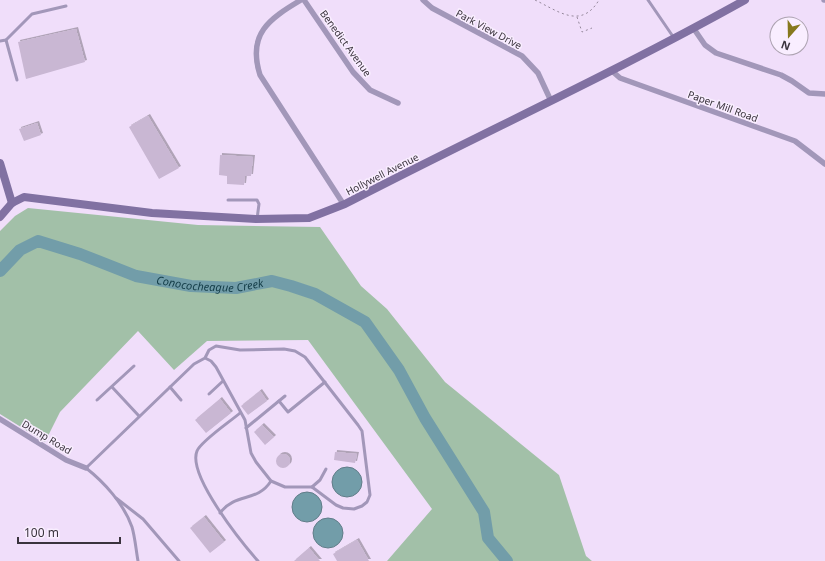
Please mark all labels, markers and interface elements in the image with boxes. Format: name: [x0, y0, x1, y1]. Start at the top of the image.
street label: Park View Drive: [454, 6, 525, 52]
street label: Benedict Avenue: [317, 7, 375, 79]
north arrow: [769, 16, 809, 56]
text: N: [779, 37, 792, 54]
street label: Paper Mill Road: [686, 87, 760, 125]
street label: Hollywell Avenue: [343, 149, 421, 198]
water label: Conococheague Creek: [155, 272, 265, 295]
street label: Dump Road: [20, 417, 74, 457]
scale bar: [18, 519, 120, 545]
text: 100 m: [24, 524, 59, 541]

